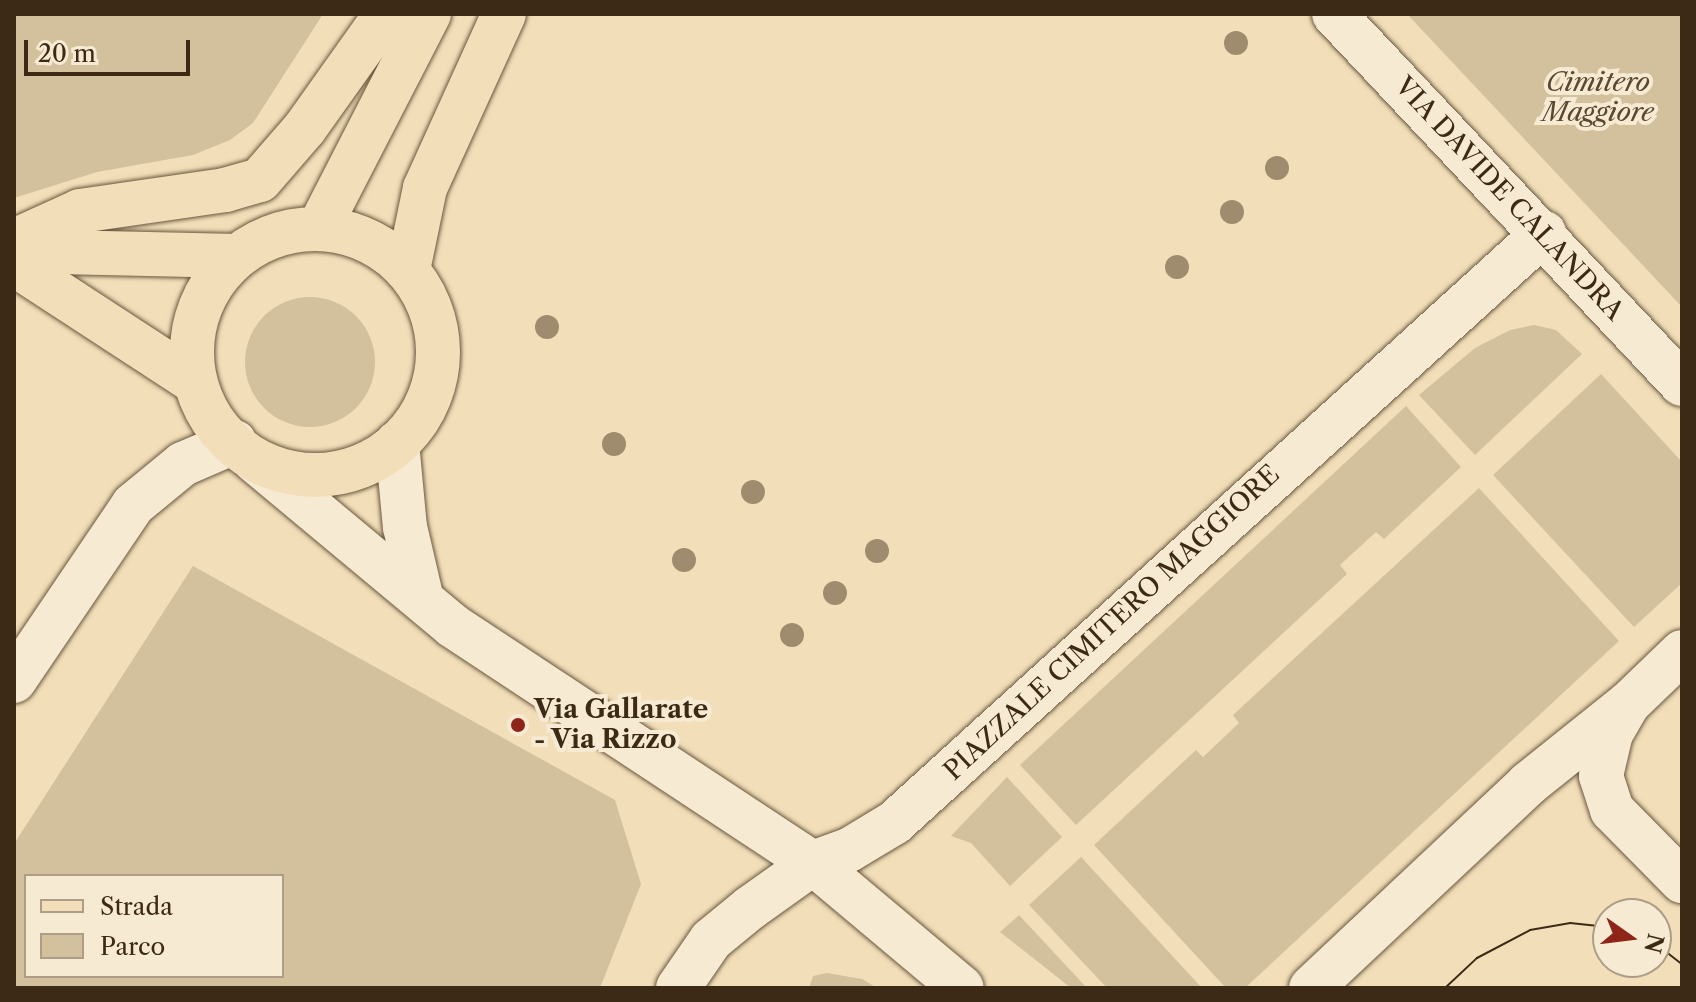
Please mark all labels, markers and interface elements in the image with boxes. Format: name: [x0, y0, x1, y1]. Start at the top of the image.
scale bar: [28, 24, 194, 74]
text: 20 m: [38, 39, 96, 68]
park label: Cimitero Maggiore: [1542, 67, 1654, 128]
street label: VIA DAVIDE CALANDRA: [1388, 70, 1630, 328]
street label: PIAZZALE CIMITERO MAGGIORE: [938, 459, 1286, 787]
place label: Via Gallarate - Via Rizzo: [534, 694, 709, 756]
marker: Via Gallarate - Via Rizzo: [509, 716, 527, 734]
legend: [24, 874, 284, 978]
text: Strada: [100, 892, 173, 921]
north arrow: [1592, 898, 1672, 978]
text: N: [1638, 931, 1669, 956]
text: Parco: [100, 932, 165, 961]

